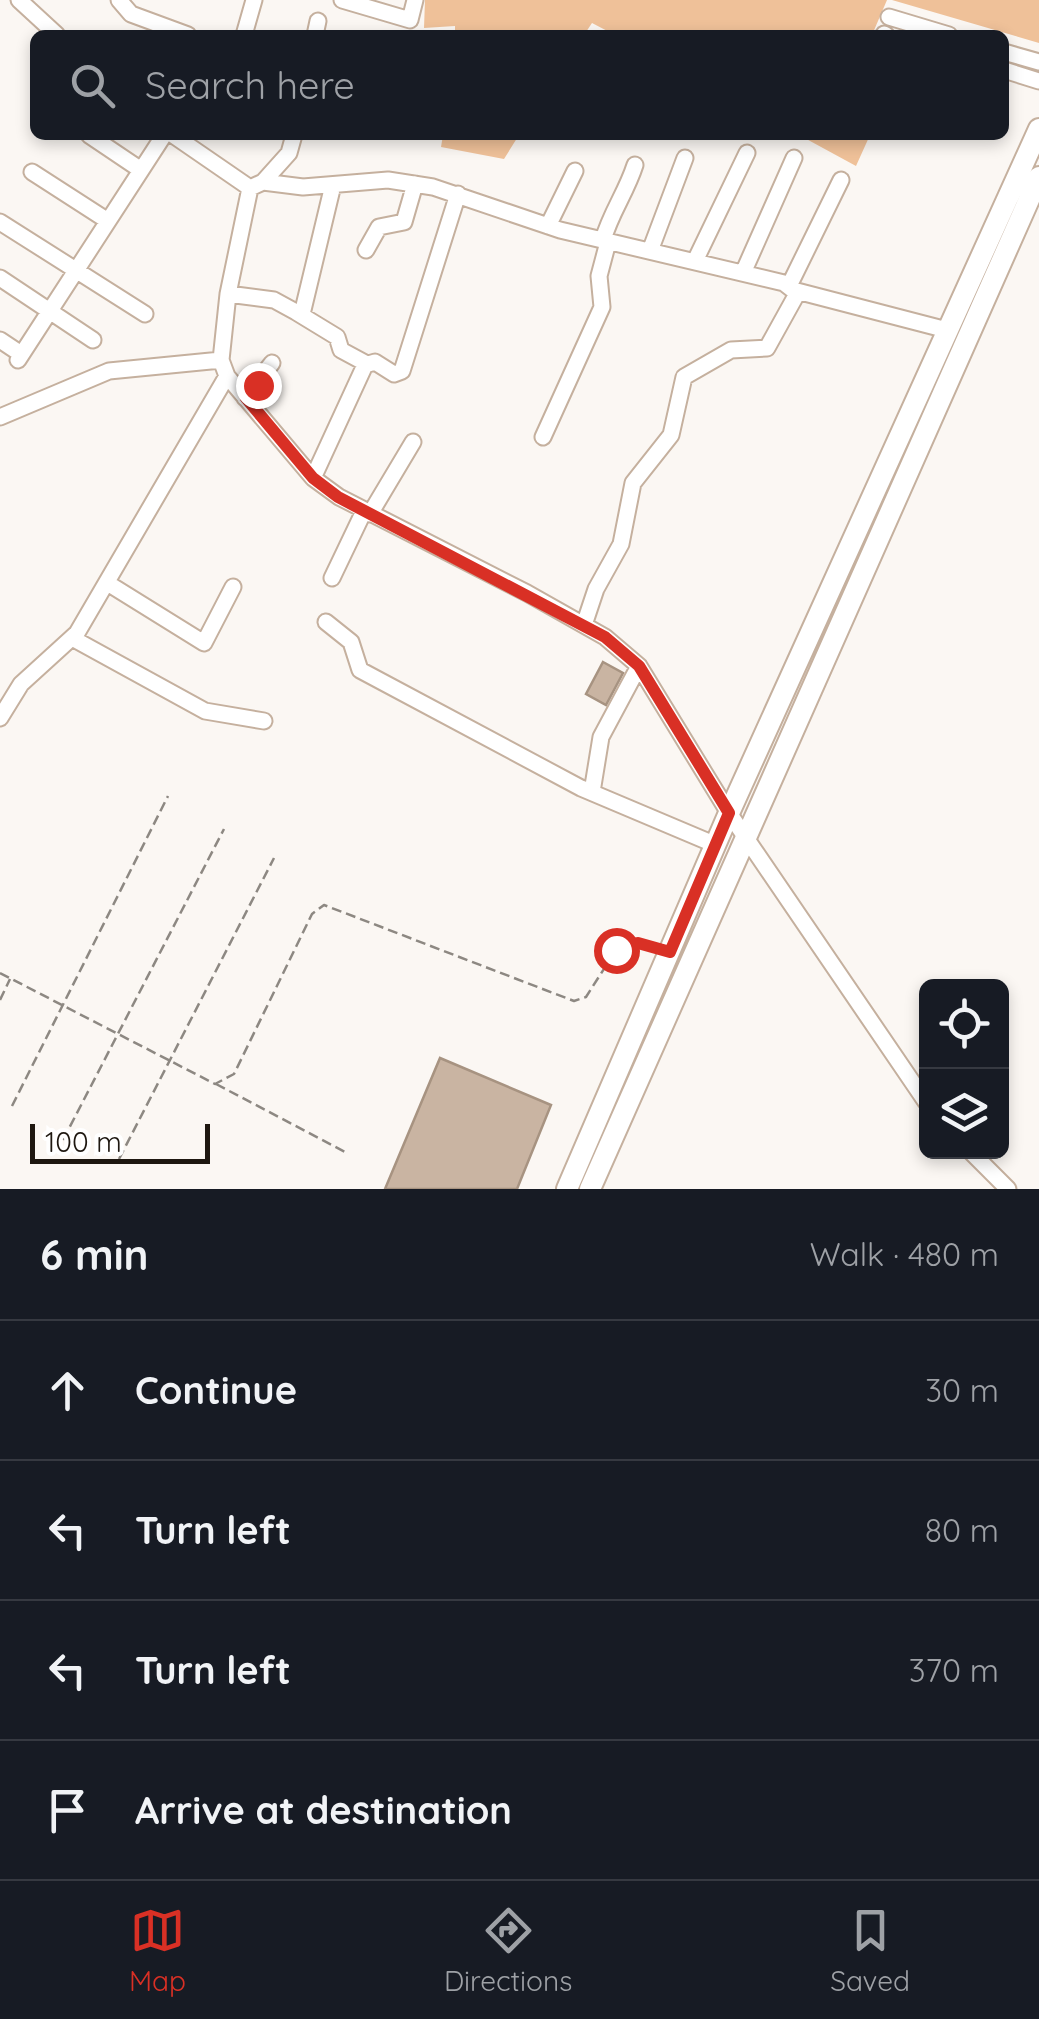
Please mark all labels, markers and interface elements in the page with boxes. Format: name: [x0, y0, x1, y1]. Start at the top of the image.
search box: [30, 30, 1009, 140]
icon: search: [65, 58, 120, 113]
text: Search here: [145, 61, 355, 109]
route end: [236, 363, 282, 409]
route start: [594, 928, 640, 974]
map controls: [919, 979, 1009, 1159]
button: locate: [919, 979, 1009, 1069]
button: layers: [919, 1069, 1009, 1159]
scale bar: [30, 1119, 210, 1164]
text: 100 m: [45, 1124, 122, 1159]
text: 6 min: [40, 1228, 149, 1281]
text: Walk · 480 m: [810, 1234, 999, 1274]
icon: ahead: [40, 1363, 95, 1418]
text: Continue: [135, 1366, 297, 1414]
text: 30 m: [925, 1370, 999, 1410]
icon: left: [40, 1503, 95, 1558]
text: Turn left: [135, 1506, 291, 1554]
text: 80 m: [925, 1510, 999, 1550]
icon: left: [40, 1643, 95, 1698]
text: Turn left: [135, 1646, 291, 1694]
text: 370 m: [909, 1650, 999, 1690]
icon: arrive: [40, 1783, 95, 1838]
text: Arrive at destination: [135, 1786, 512, 1834]
tab: Map: [129, 1903, 186, 1998]
tab: Directions: [444, 1903, 572, 1998]
tab: Saved: [830, 1903, 910, 1998]

